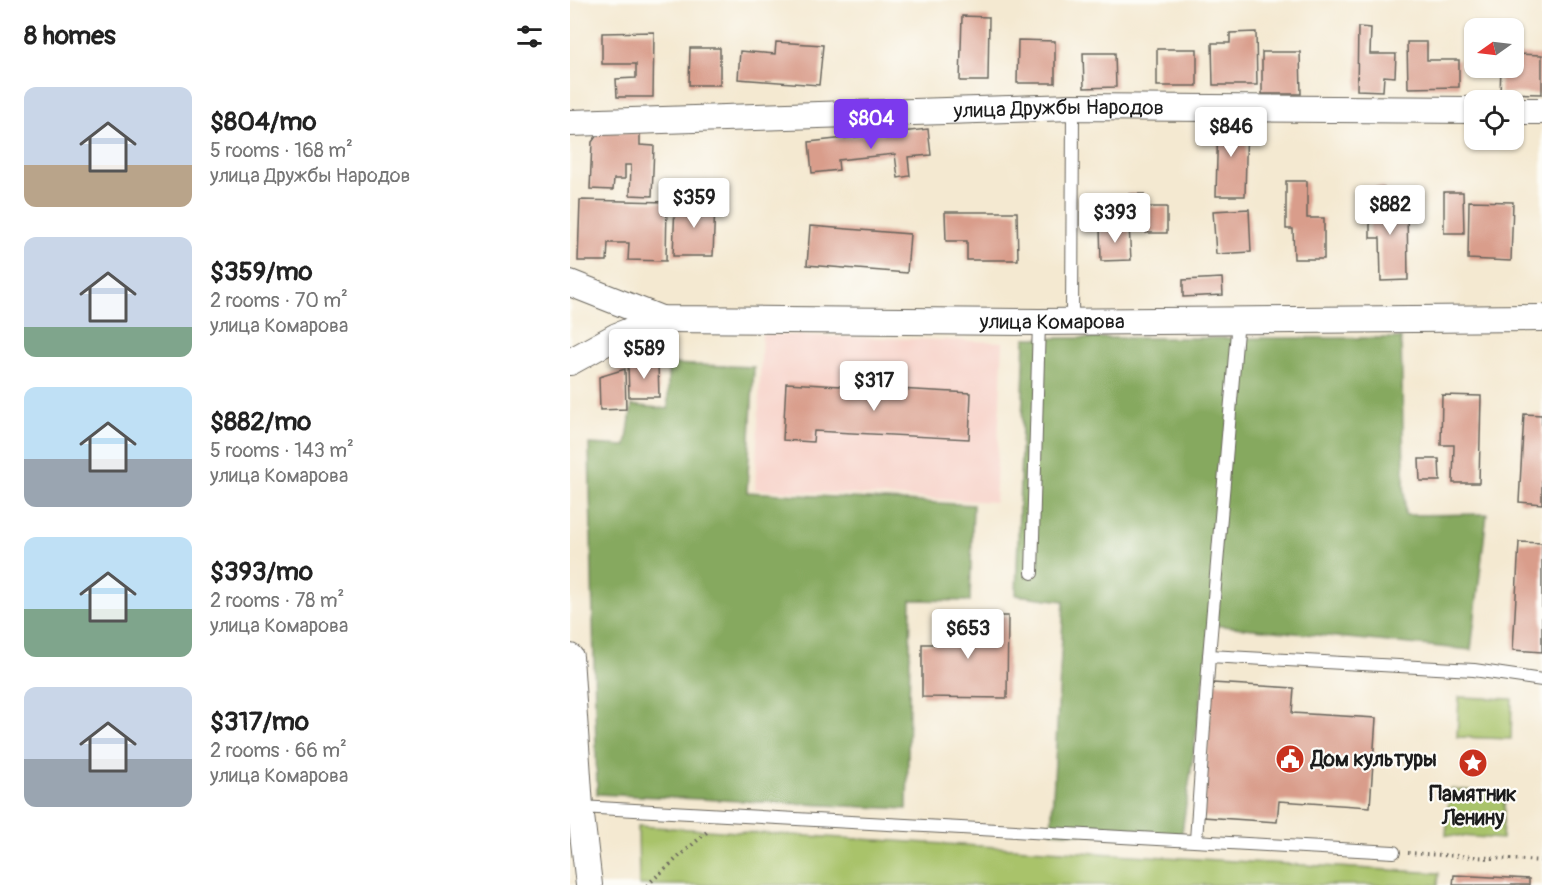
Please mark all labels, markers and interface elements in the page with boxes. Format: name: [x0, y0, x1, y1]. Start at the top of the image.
north arrow: [1464, 18, 1524, 78]
map controls: [1464, 18, 1524, 150]
text: 8 homes: [24, 20, 116, 52]
icon: filters: [513, 20, 546, 53]
button: locate: [1464, 90, 1524, 150]
street label: улица Дружбы Народов: [952, 94, 1164, 125]
pin: $804: [835, 99, 907, 150]
text: $804/mo: [210, 106, 316, 138]
text: $804: [848, 106, 894, 131]
pin: $846: [1195, 107, 1267, 158]
icon: home: [72, 111, 144, 183]
text: $846: [1209, 114, 1253, 139]
text: 5 rooms · 168 m²: [210, 138, 353, 163]
text: улица Дружбы Народов: [210, 163, 410, 188]
pin: $359: [658, 178, 730, 229]
text: $359: [672, 185, 716, 210]
pin: $882: [1354, 185, 1426, 236]
text: $882: [1369, 192, 1411, 217]
pin: $393: [1079, 193, 1151, 244]
text: $393: [1093, 200, 1137, 225]
text: $359/mo: [210, 256, 312, 288]
icon: home: [72, 261, 144, 333]
text: 2 rooms · 70 m²: [210, 288, 348, 313]
street label: улица Комарова: [978, 308, 1125, 336]
text: улица Комарова: [210, 313, 348, 338]
pin: $589: [608, 329, 680, 380]
text: $589: [623, 336, 665, 361]
pin: $317: [838, 361, 910, 412]
text: $317: [854, 368, 894, 393]
text: $882/mo: [210, 406, 311, 438]
icon: home: [72, 411, 144, 483]
text: 5 rooms · 143 m²: [210, 438, 354, 463]
text: улица Комарова: [210, 463, 348, 488]
text: $393/mo: [210, 556, 313, 588]
icon: home: [72, 561, 144, 633]
text: 2 rooms · 78 m²: [210, 588, 344, 613]
pin: $653: [932, 609, 1004, 660]
text: улица Комарова: [210, 613, 348, 638]
text: $653: [946, 616, 990, 641]
text: $317/mo: [210, 706, 309, 738]
icon: home: [72, 711, 144, 783]
text: 2 rooms · 66 m²: [210, 738, 347, 763]
public building icon: Дом культуры: [1274, 743, 1306, 775]
place label: Дом культуры: [1309, 746, 1437, 773]
place icon: Памятник Ленину: [1457, 747, 1489, 779]
text: улица Комарова: [210, 763, 348, 788]
place label: Памятник Ленину: [1429, 781, 1517, 832]

